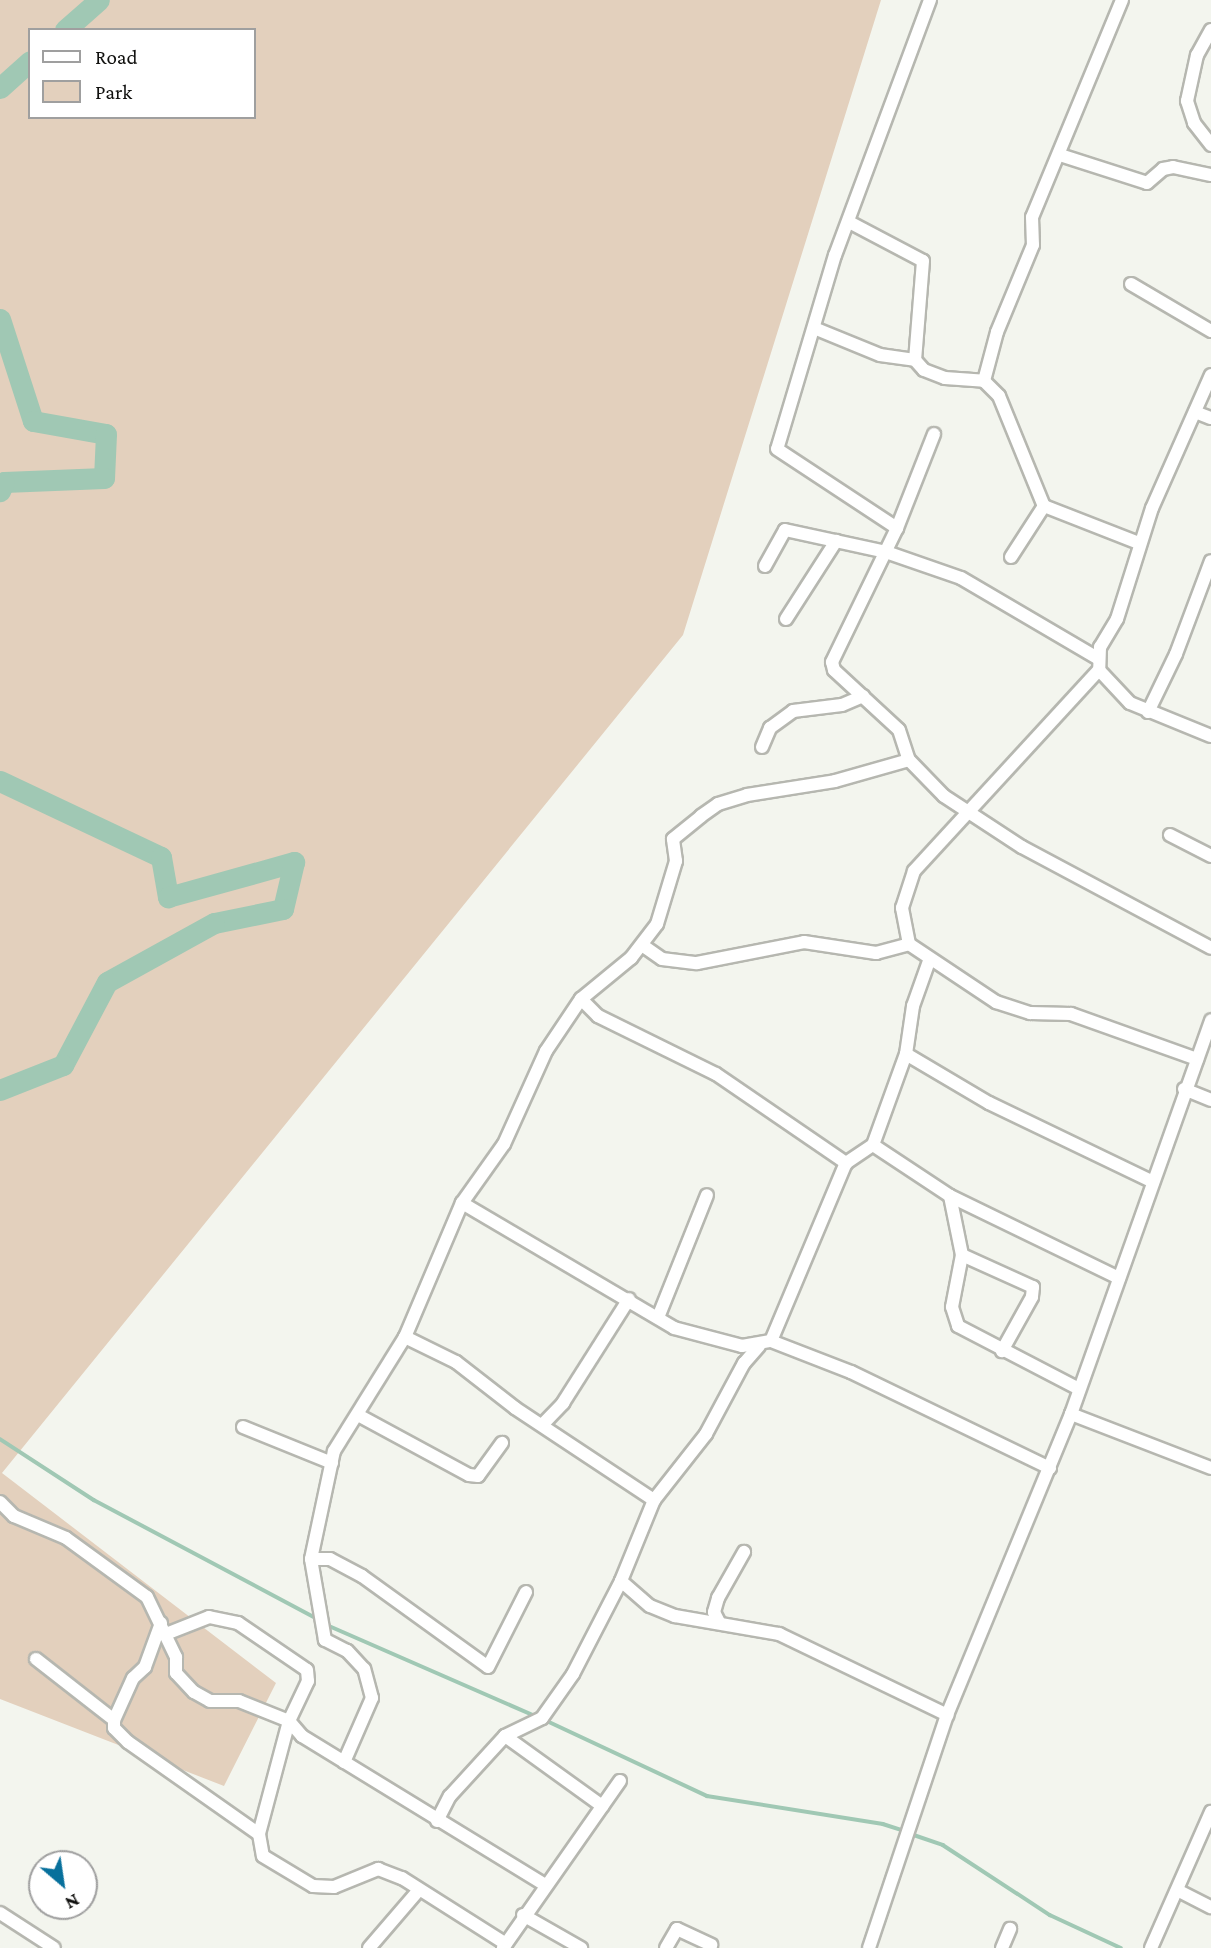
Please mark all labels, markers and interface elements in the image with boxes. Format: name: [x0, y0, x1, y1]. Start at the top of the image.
legend: [28, 28, 256, 119]
text: Road: [95, 45, 138, 69]
text: Park: [95, 80, 132, 104]
north arrow: [28, 1850, 98, 1920]
text: N: [62, 1890, 83, 1914]

